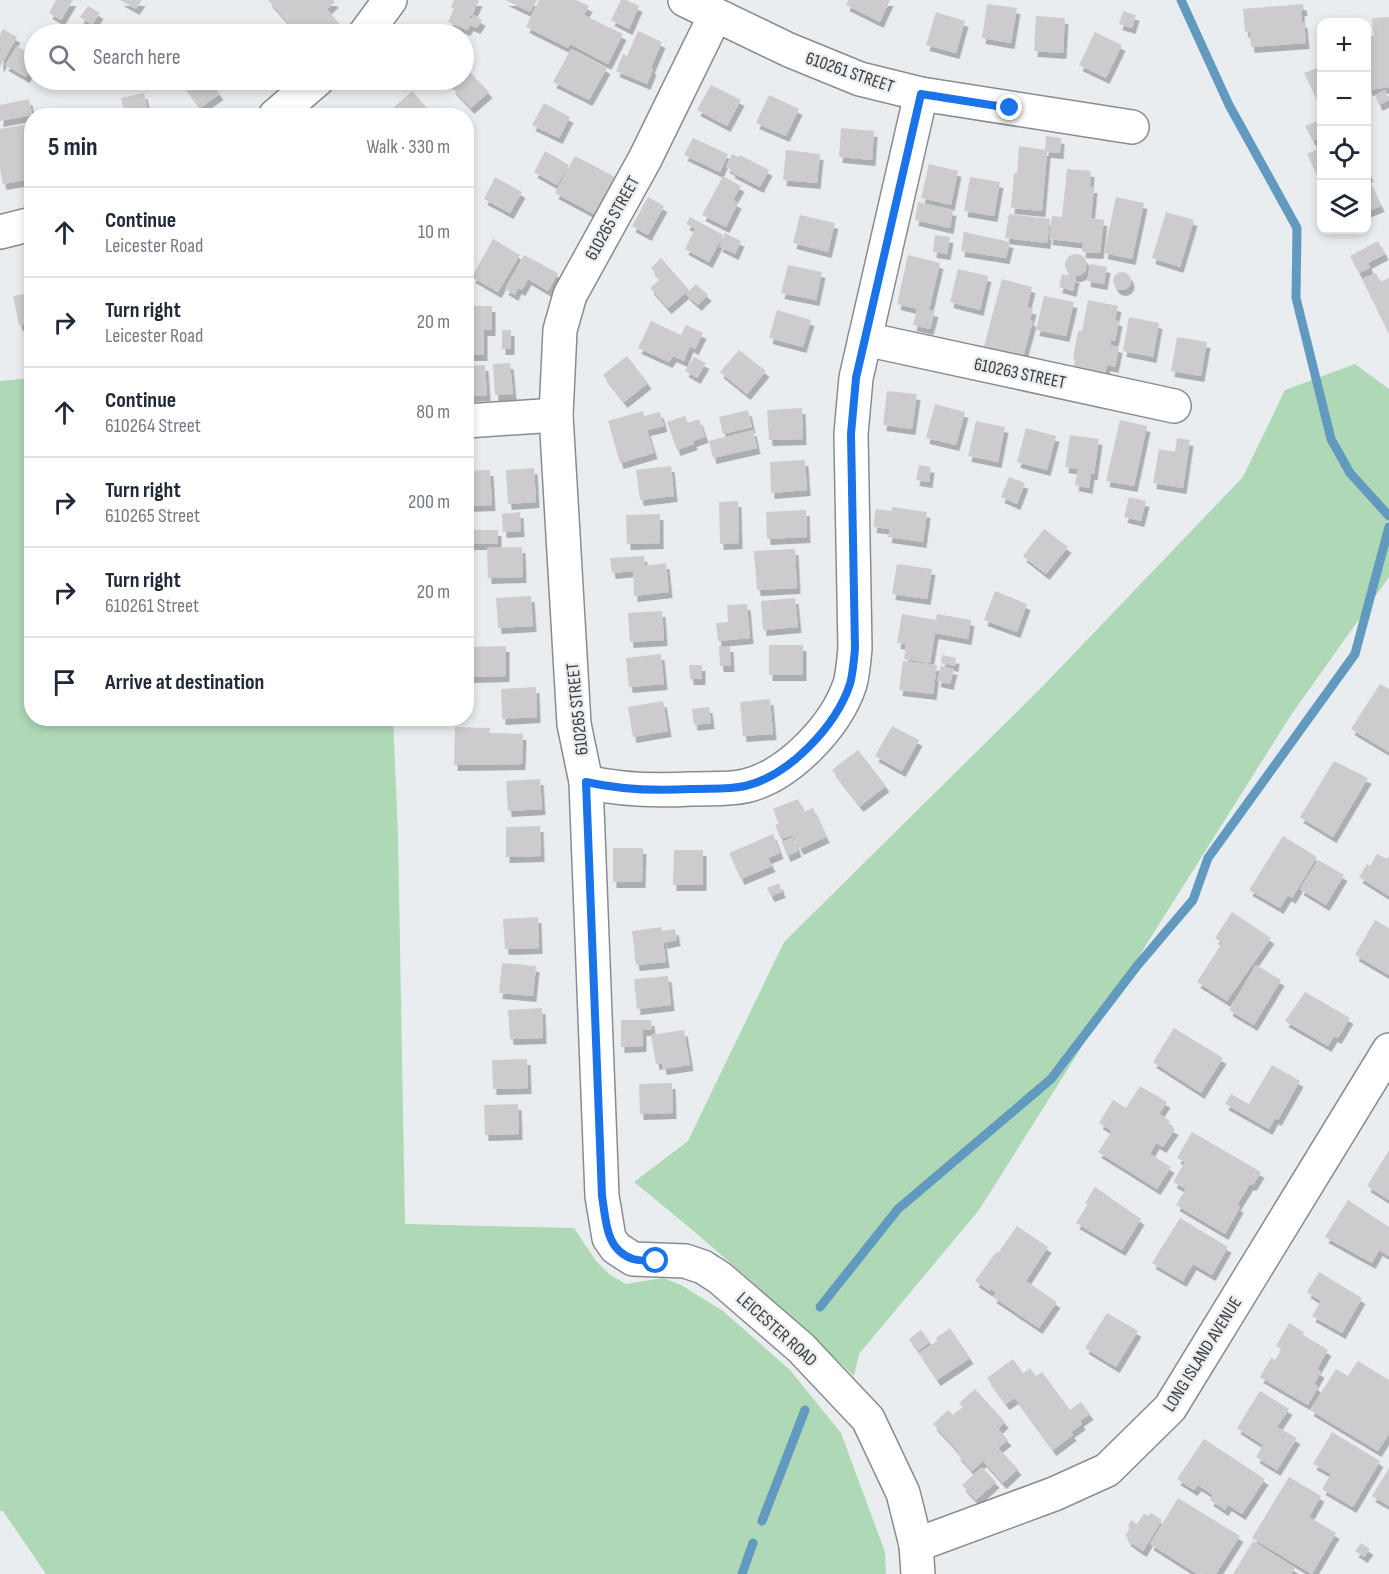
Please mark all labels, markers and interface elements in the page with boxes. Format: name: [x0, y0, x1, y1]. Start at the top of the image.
map controls: [1317, 18, 1371, 234]
button: +: [1317, 18, 1371, 72]
search box: [24, 24, 474, 90]
icon: search: [45, 41, 78, 74]
text: Search here: [93, 44, 180, 71]
street label: 610261 STREET: [803, 48, 897, 97]
button: −: [1317, 72, 1371, 126]
route end: [996, 94, 1022, 120]
button: locate: [1317, 126, 1371, 180]
text: 5 min: [48, 132, 98, 163]
text: Walk · 330 m: [366, 135, 450, 159]
street label: 610265 STREET: [581, 173, 644, 264]
button: layers: [1317, 180, 1371, 234]
text: Continue: [105, 207, 176, 234]
icon: ahead: [48, 216, 81, 249]
text: 10 m: [418, 220, 450, 244]
text: Leicester Road: [105, 234, 203, 258]
text: Turn right: [105, 297, 181, 324]
icon: right: [48, 306, 81, 339]
text: 20 m: [417, 310, 450, 334]
text: Leicester Road: [105, 324, 203, 348]
street label: 610263 STREET: [972, 354, 1068, 393]
text: Continue: [105, 387, 176, 414]
icon: ahead: [48, 396, 81, 429]
text: 80 m: [416, 400, 450, 424]
text: 610264 Street: [105, 414, 201, 438]
text: Turn right: [105, 477, 181, 504]
icon: right: [48, 486, 81, 519]
text: 200 m: [408, 490, 450, 514]
text: 610265 Street: [105, 504, 200, 528]
text: Turn right: [105, 567, 181, 594]
icon: right: [48, 576, 81, 609]
text: 20 m: [417, 580, 450, 604]
text: 610261 Street: [105, 594, 199, 618]
street label: 610265 STREET: [562, 662, 593, 756]
icon: arrive: [48, 666, 81, 699]
text: Arrive at destination: [105, 669, 264, 696]
route start: [642, 1247, 668, 1273]
street label: LEICESTER ROAD: [732, 1288, 821, 1371]
street label: LONG ISLAND AVENUE: [1159, 1293, 1246, 1415]

